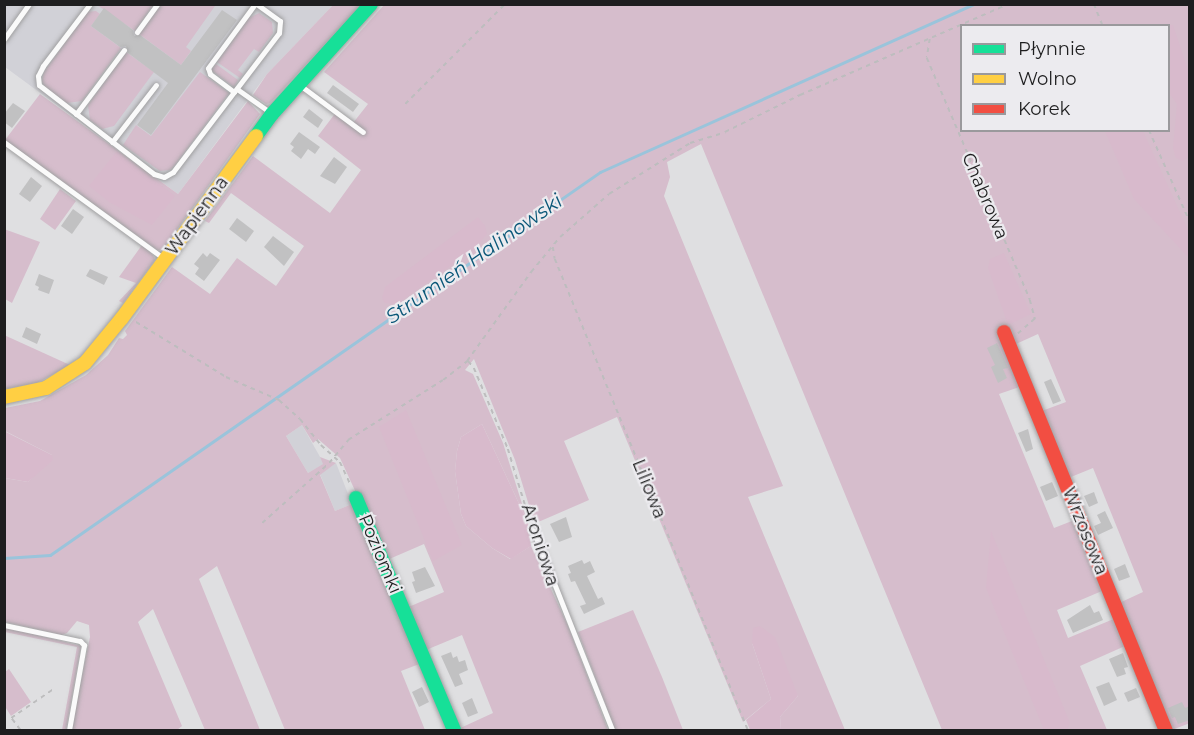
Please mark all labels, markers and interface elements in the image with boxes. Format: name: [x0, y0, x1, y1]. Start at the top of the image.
legend: [960, 24, 1170, 132]
text: Płynnie: [1018, 38, 1086, 60]
text: Wolno: [1018, 68, 1077, 90]
text: Korek: [1018, 98, 1070, 120]
street label: Chabrowa: [957, 150, 1013, 242]
street label: Wapienna: [161, 172, 233, 260]
water label: Strumień Halinowski: [381, 189, 567, 329]
street label: Liliowa: [627, 456, 671, 522]
street label: Wrzosowa: [1058, 484, 1112, 578]
street label: Aroniowa: [517, 501, 563, 589]
street label: Poziomki: [354, 511, 406, 597]

